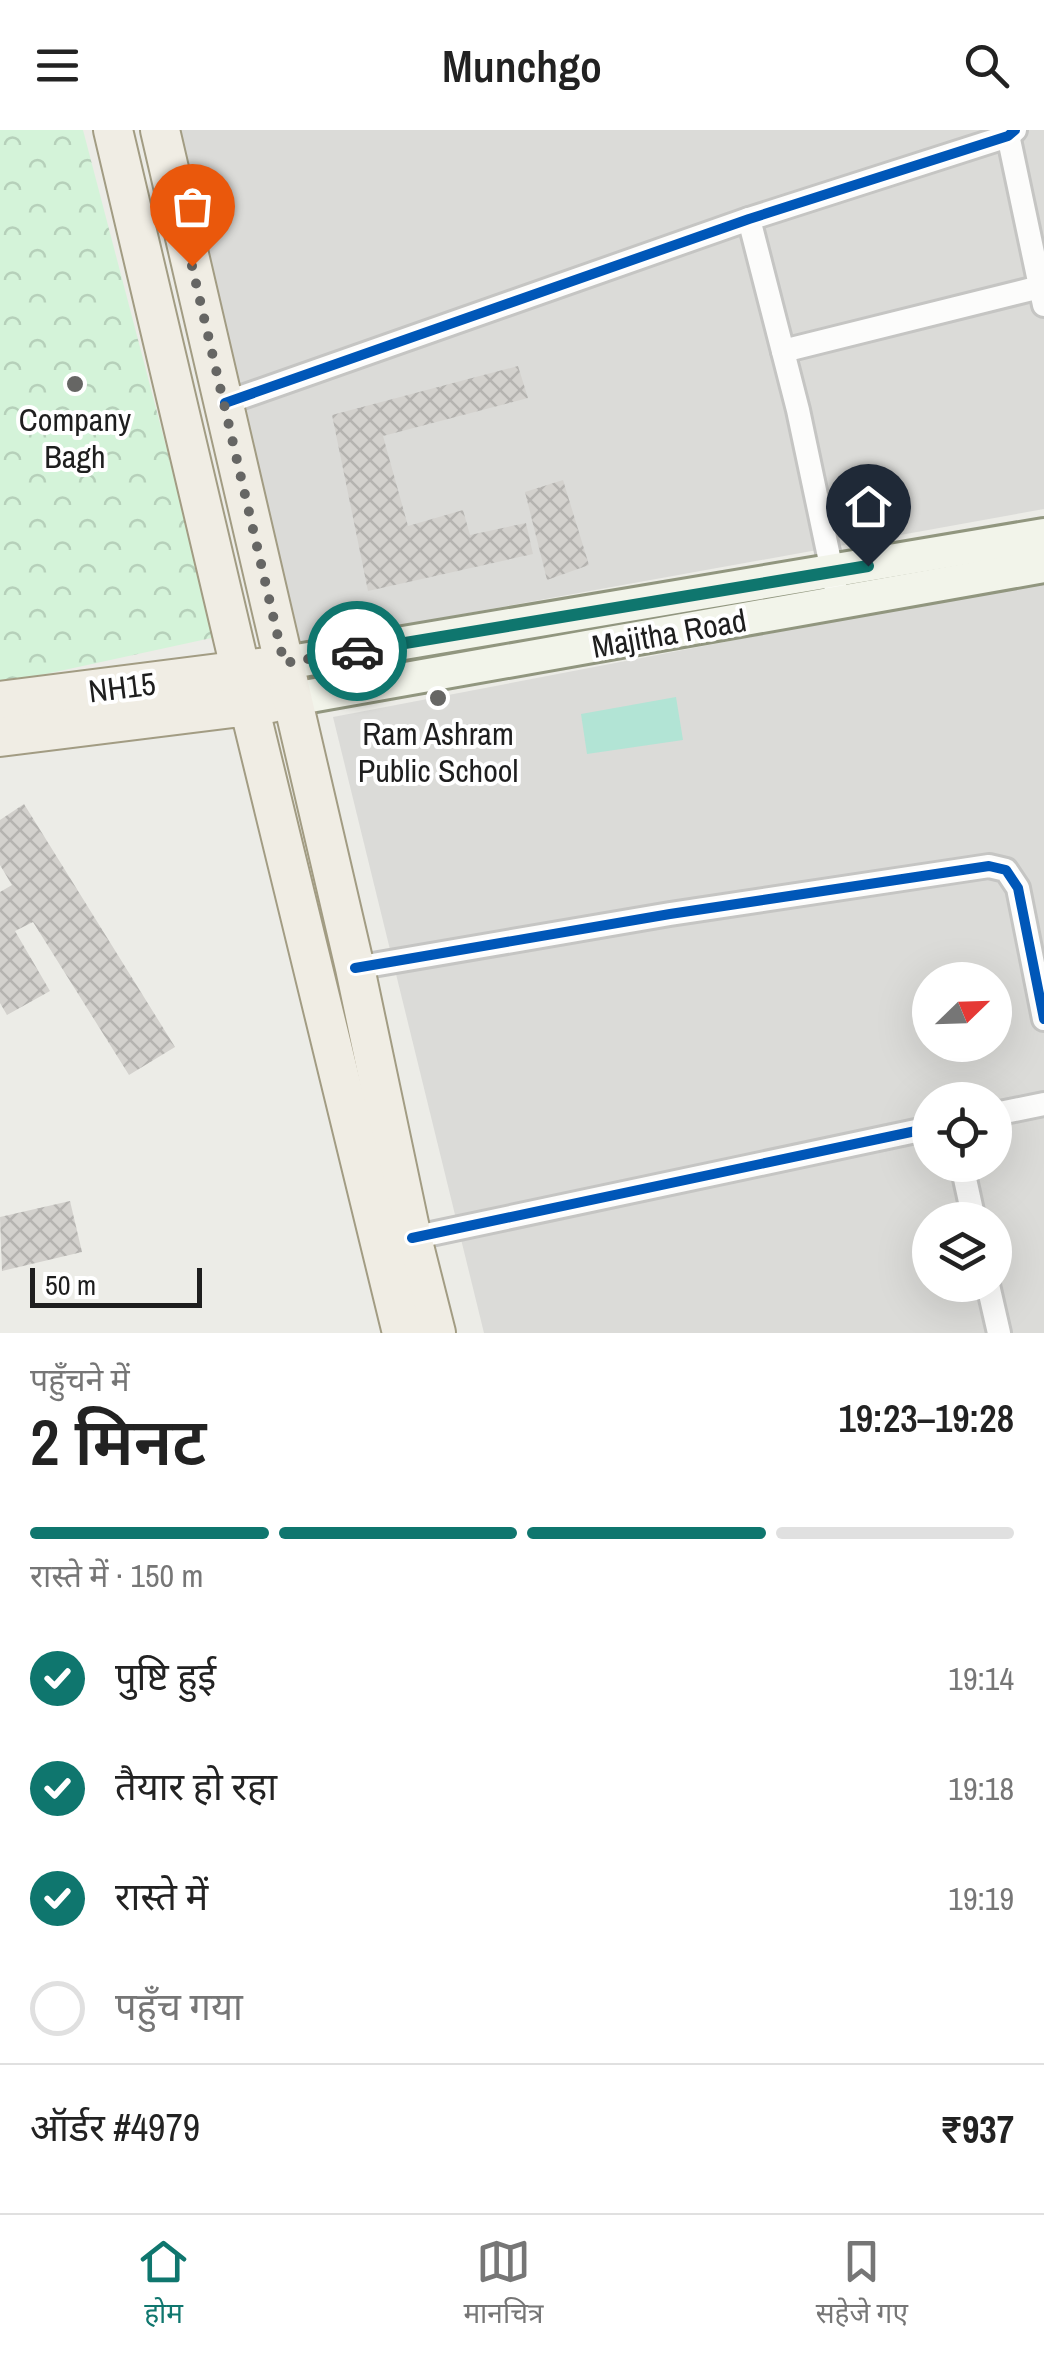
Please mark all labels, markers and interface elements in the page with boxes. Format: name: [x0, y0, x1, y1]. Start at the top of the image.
text: Munchgo: [442, 35, 602, 96]
icon: menu: [30, 38, 85, 93]
icon: search: [959, 38, 1014, 93]
pin: [150, 164, 235, 267]
icon: bag: [165, 179, 220, 234]
marker: Company Bagh: [64, 373, 86, 395]
place label: Company Bagh: [19, 398, 131, 478]
pin: [826, 464, 911, 567]
icon: home: [841, 479, 896, 534]
street label: Majitha Road: [588, 598, 750, 668]
courier: [307, 601, 407, 701]
icon: car: [330, 624, 385, 679]
street label: NH15: [86, 662, 158, 712]
marker: Ram Ashram Public School: [427, 687, 449, 709]
place label: Ram Ashram Public School: [358, 712, 518, 792]
north arrow: [912, 962, 1012, 1062]
map controls: [912, 962, 1012, 1302]
button: locate: [912, 1082, 1012, 1182]
button: layers: [912, 1202, 1012, 1302]
scale bar: [30, 1263, 202, 1308]
text: 50 m: [45, 1266, 96, 1304]
text: पहुँचने में: [30, 1358, 130, 1401]
text: 19:23–19:28: [838, 1393, 1014, 1444]
text: 2 मिनट: [30, 1398, 206, 1485]
text: रास्ते में · 150 m: [30, 1554, 203, 1597]
icon: check: [30, 1651, 85, 1706]
text: पुष्टि हुई: [115, 1651, 216, 1702]
text: 19:14: [948, 1657, 1014, 1700]
icon: check: [30, 1761, 85, 1816]
text: तैयार हो रहा: [115, 1761, 277, 1812]
text: 19:18: [948, 1767, 1014, 1810]
icon: check: [30, 1871, 85, 1926]
text: रास्ते में: [115, 1871, 208, 1922]
text: 19:19: [948, 1877, 1014, 1920]
text: पहुँच गया: [115, 1981, 243, 2032]
text: ऑर्डर #4979: [30, 2102, 200, 2153]
text: ₹937: [940, 2104, 1014, 2155]
tab: होम: [136, 2234, 191, 2334]
tab: मानचित्र: [463, 2234, 543, 2334]
tab: सहेजे गए: [816, 2234, 908, 2334]

